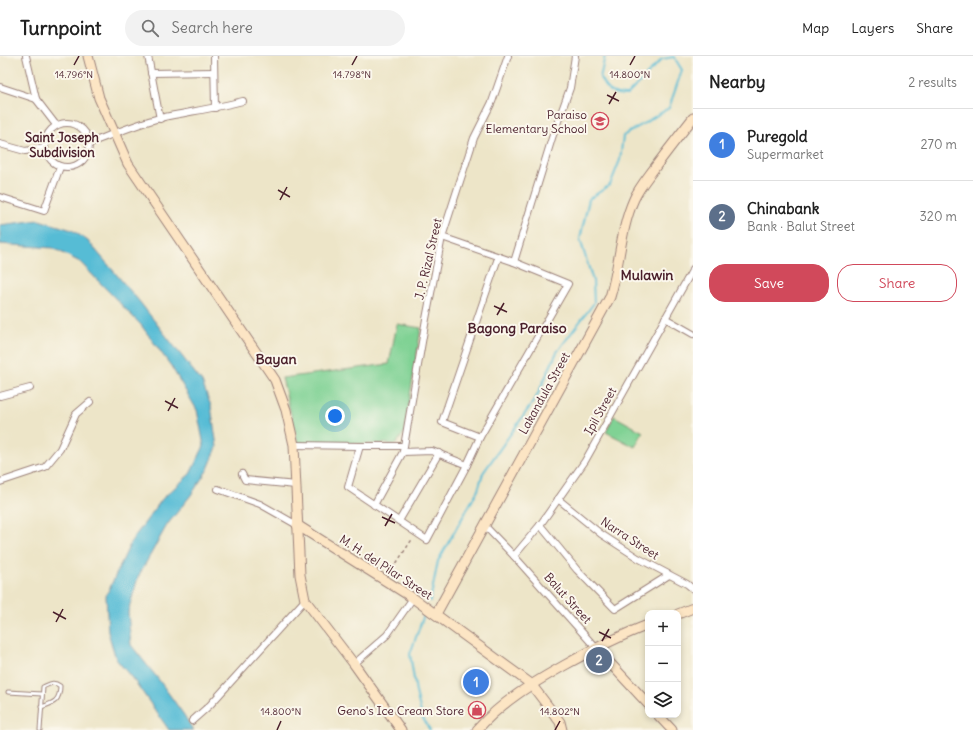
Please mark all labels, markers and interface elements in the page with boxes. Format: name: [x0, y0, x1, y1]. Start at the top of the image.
search box: [125, 10, 405, 46]
text: Turnpoint: [20, 16, 101, 40]
icon: search: [139, 17, 161, 39]
text: Search here: [171, 18, 253, 37]
text: Map: [802, 19, 829, 37]
text: Layers: [851, 19, 894, 37]
text: Share: [916, 19, 953, 37]
text: 14.796°N: [55, 68, 93, 81]
text: 14.798°N: [333, 68, 371, 81]
text: 14.800°N: [610, 68, 651, 81]
text: Nearby: [709, 71, 765, 93]
text: 2 results: [908, 74, 957, 91]
place label: Paraiso Elementary School: [486, 107, 587, 136]
school or university icon: Paraiso Elementary School: [590, 111, 610, 131]
text: Puregold: [747, 127, 808, 146]
district label: Saint Joseph Subdivision: [25, 129, 100, 161]
text: 1: [719, 136, 725, 153]
text: 270 m: [920, 136, 957, 153]
text: Supermarket: [747, 146, 824, 163]
text: Chinabank: [747, 199, 819, 218]
text: 2: [718, 208, 726, 225]
text: 320 m: [919, 208, 957, 225]
street label: J. P. Rizal Street: [411, 217, 445, 301]
text: Bank · Balut Street: [747, 218, 855, 235]
button: Save: [709, 264, 829, 302]
button: Share: [837, 264, 957, 302]
district label: Mulawin: [621, 266, 673, 284]
district label: Bagong Paraiso: [467, 319, 567, 337]
street label: Lakandula Street: [515, 349, 573, 437]
district label: Bayan: [255, 350, 297, 368]
street label: Ipil Street: [581, 385, 619, 437]
your location: [325, 406, 345, 426]
street label: Narra Street: [598, 514, 662, 562]
street label: M. H. del Pilar Street: [337, 531, 435, 603]
street label: Balut Street: [541, 569, 595, 627]
map controls: [645, 610, 681, 718]
button: +: [645, 610, 681, 646]
pin: 2: [586, 645, 612, 675]
button: −: [645, 646, 681, 682]
pin: 1: [463, 667, 489, 697]
button: layers: [645, 682, 681, 718]
shop icon: Geno's Ice Cream Store: [467, 700, 487, 720]
place label: Geno's Ice Cream Store: [337, 703, 464, 718]
text: 14.800°N: [261, 705, 302, 718]
text: 14.802°N: [540, 705, 580, 718]

